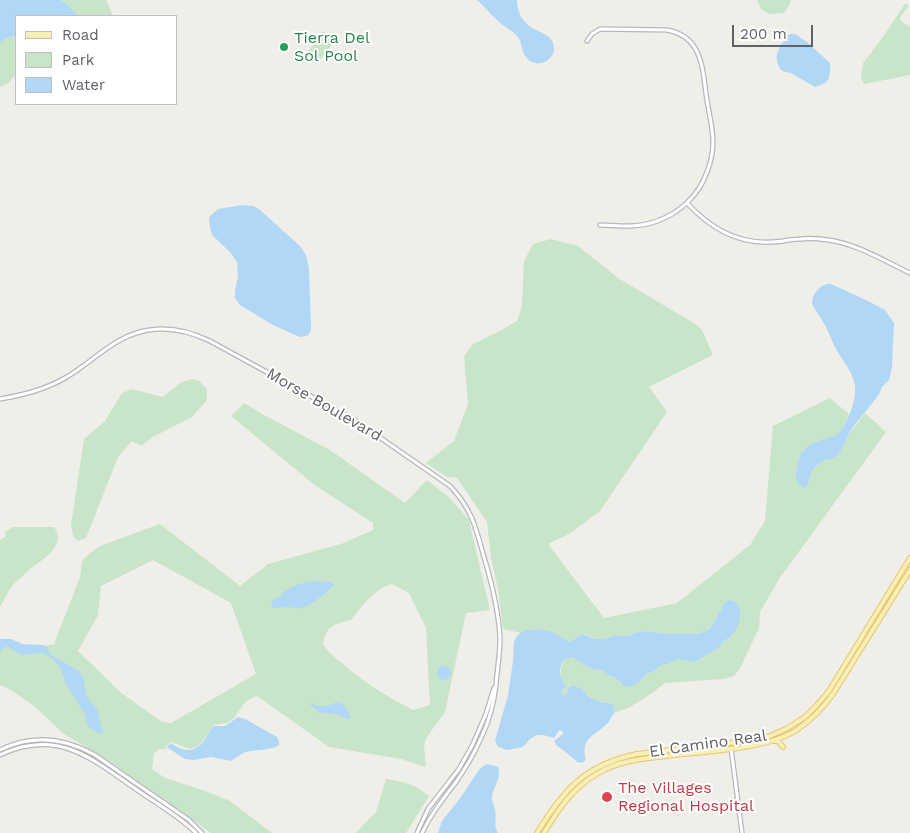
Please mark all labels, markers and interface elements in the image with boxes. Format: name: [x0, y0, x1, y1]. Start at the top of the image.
legend: [15, 15, 178, 105]
scale bar: [735, 15, 816, 47]
text: 200 m: [740, 25, 787, 43]
text: Road: [62, 26, 99, 44]
place label: Tierra Del Sol Pool: [294, 28, 370, 66]
marker: Tierra Del Sol Pool: [278, 41, 290, 53]
text: Park: [62, 51, 94, 69]
text: Water: [62, 76, 105, 94]
street label: Morse Boulevard: [263, 364, 385, 446]
street label: El Camino Real: [648, 726, 768, 762]
place label: The Villages Regional Hospital: [618, 778, 754, 816]
marker: The Villages Regional Hospital: [600, 790, 614, 804]

